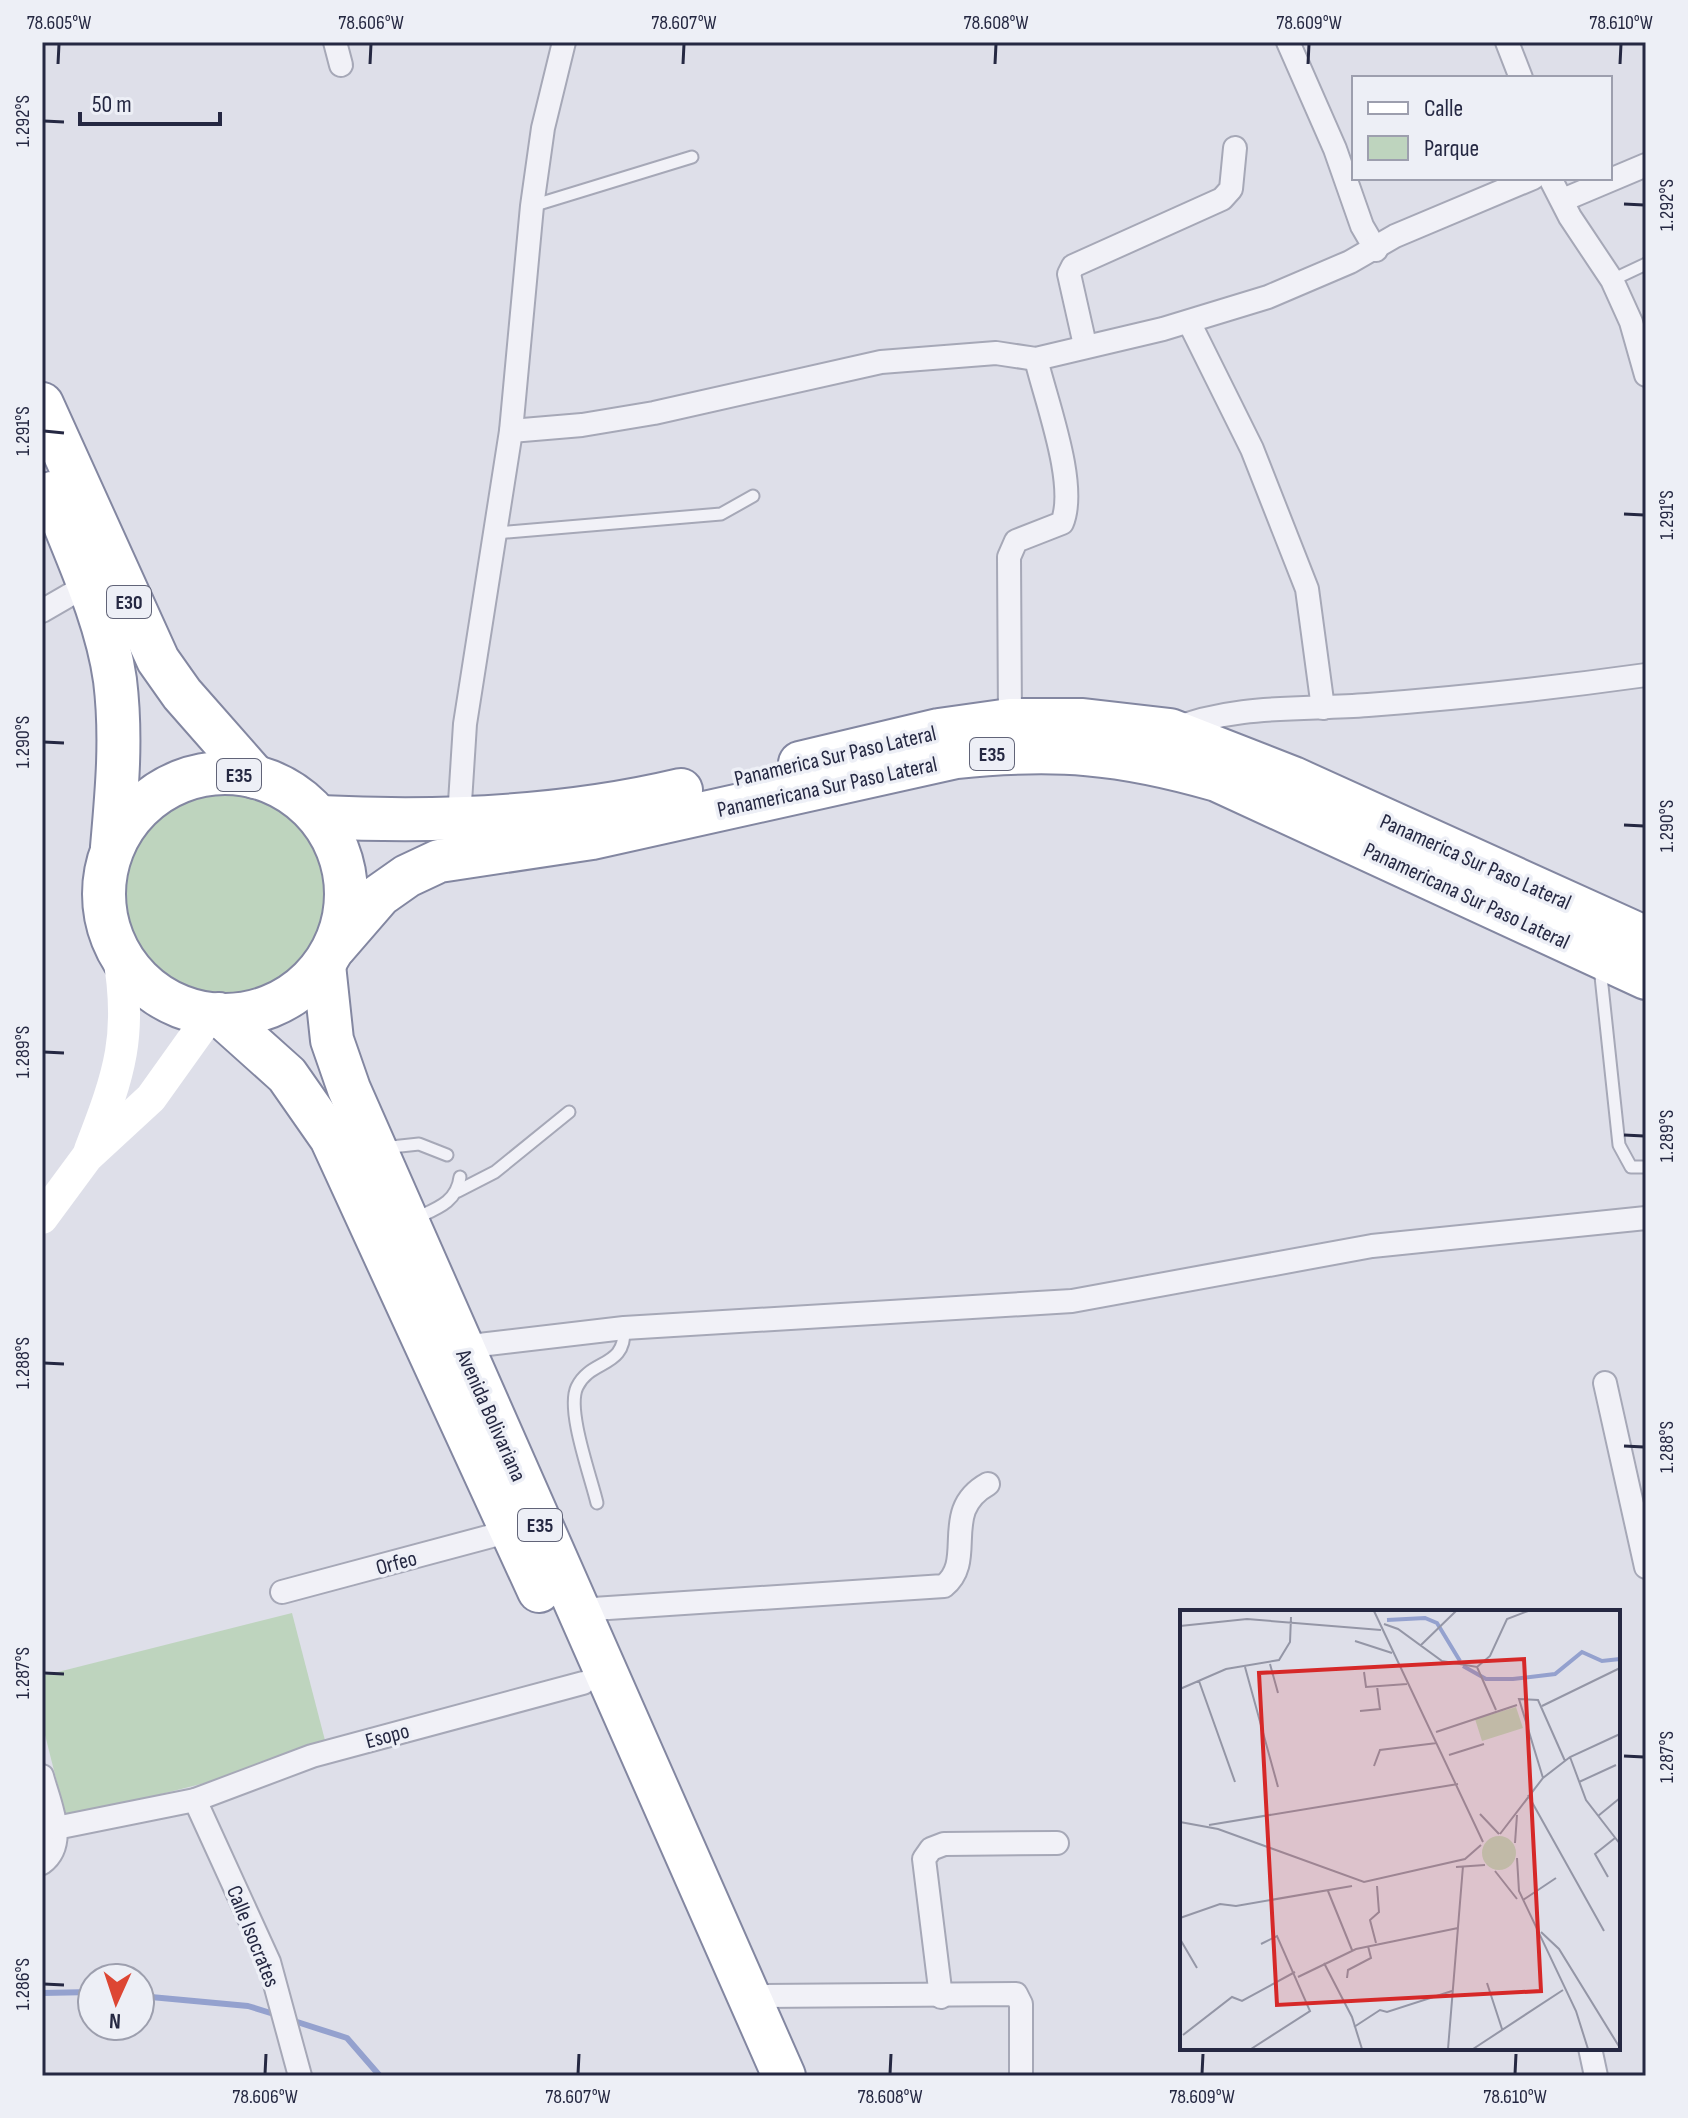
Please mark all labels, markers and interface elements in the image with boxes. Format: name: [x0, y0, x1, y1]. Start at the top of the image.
text: 78.605°W: [27, 11, 91, 35]
text: 78.606°W: [338, 11, 404, 35]
text: 78.607°W: [651, 11, 717, 35]
text: 78.608°W: [963, 11, 1029, 35]
text: 78.609°W: [1276, 11, 1342, 35]
text: 78.610°W: [1589, 11, 1653, 35]
scale bar: [80, 76, 220, 126]
legend: [1352, 76, 1612, 180]
text: 50 m: [92, 90, 132, 119]
text: Calle: [1424, 94, 1463, 123]
text: 1.292°S: [11, 95, 35, 147]
text: Parque: [1424, 134, 1479, 163]
text: 1.292°S: [1655, 179, 1679, 231]
text: 1.291°S: [11, 406, 35, 456]
text: 1.291°S: [1655, 490, 1679, 540]
road number: E30: [107, 586, 151, 618]
text: 1.290°S: [11, 716, 35, 768]
street label: Panamerica Sur Paso Lateral: [732, 720, 939, 793]
road number: E35: [970, 738, 1014, 770]
street label: Panamericana Sur Paso Lateral: [715, 751, 940, 824]
road number: E35: [217, 759, 261, 791]
text: 1.290°S: [1655, 800, 1679, 852]
street label: Panamerica Sur Paso Lateral: [1376, 808, 1575, 917]
street label: Panamericana Sur Paso Lateral: [1359, 837, 1574, 956]
text: 1.289°S: [11, 1026, 35, 1078]
text: 1.289°S: [1655, 1110, 1679, 1162]
text: 1.288°S: [11, 1337, 35, 1389]
street label: Avenida Bolivariana: [449, 1344, 532, 1486]
text: 1.288°S: [1655, 1421, 1679, 1473]
road number: E35: [518, 1509, 562, 1541]
street label: Orfeo: [373, 1545, 420, 1582]
inset map: [1180, 1610, 1620, 2050]
text: 1.287°S: [11, 1647, 35, 1699]
street label: Esopo: [362, 1718, 412, 1755]
text: 1.287°S: [1655, 1731, 1679, 1783]
street label: Calle Isocrates: [220, 1882, 285, 1991]
text: 1.286°S: [11, 1958, 35, 2010]
north arrow: [76, 1962, 156, 2042]
text: N: [108, 2007, 122, 2034]
text: 78.606°W: [232, 2085, 298, 2109]
text: 78.607°W: [545, 2085, 611, 2109]
text: 78.608°W: [857, 2085, 923, 2109]
text: 78.609°W: [1169, 2085, 1235, 2109]
text: 78.610°W: [1483, 2085, 1547, 2109]

